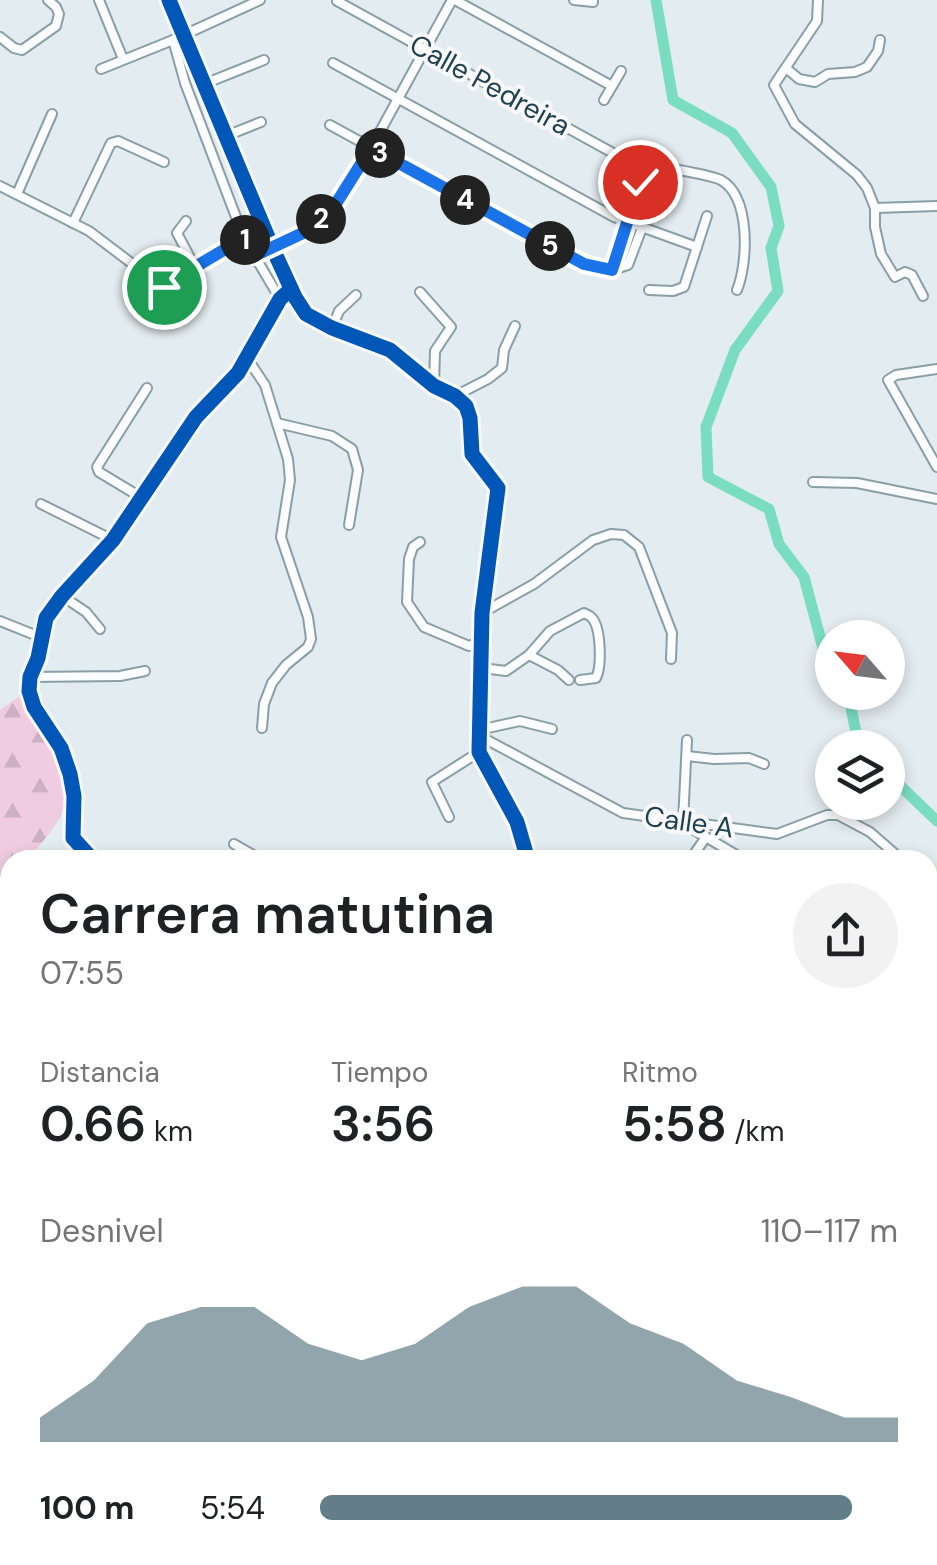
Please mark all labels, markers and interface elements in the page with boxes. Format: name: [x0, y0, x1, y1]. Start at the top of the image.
street label: Calle Pedreira: [403, 26, 577, 144]
pin: 3: [355, 128, 405, 178]
text: 3: [372, 134, 388, 171]
pin: [598, 140, 683, 225]
icon: check: [613, 155, 668, 210]
pin: 4: [440, 175, 490, 225]
text: 4: [456, 181, 474, 218]
pin: 2: [296, 194, 346, 244]
text: 2: [313, 200, 329, 237]
pin: 1: [220, 215, 270, 265]
text: 1: [240, 221, 250, 258]
pin: 5: [525, 221, 575, 271]
text: 5: [541, 227, 559, 264]
pin: [122, 245, 207, 330]
icon: arrive: [137, 260, 192, 315]
north arrow: [815, 620, 905, 710]
map controls: [815, 620, 905, 820]
button: layers: [815, 730, 905, 820]
street label: Calle A: [642, 797, 736, 847]
text: Carrera matutina: [40, 878, 495, 950]
button: share: [793, 883, 898, 988]
text: 07:55: [40, 952, 124, 994]
text: Distancia: [40, 1054, 160, 1091]
text: Tiempo: [331, 1054, 428, 1091]
text: Ritmo: [622, 1054, 698, 1091]
text: 0.66: [40, 1091, 147, 1157]
text: 3:56: [331, 1091, 435, 1157]
text: 5:58: [622, 1091, 727, 1157]
text: km: [147, 1113, 193, 1150]
text: /km: [727, 1113, 784, 1150]
text: Desnivel: [40, 1210, 164, 1252]
text: 110–117 m: [761, 1210, 898, 1252]
text: 100 m: [40, 1487, 134, 1529]
text: 5:54: [200, 1487, 265, 1529]

